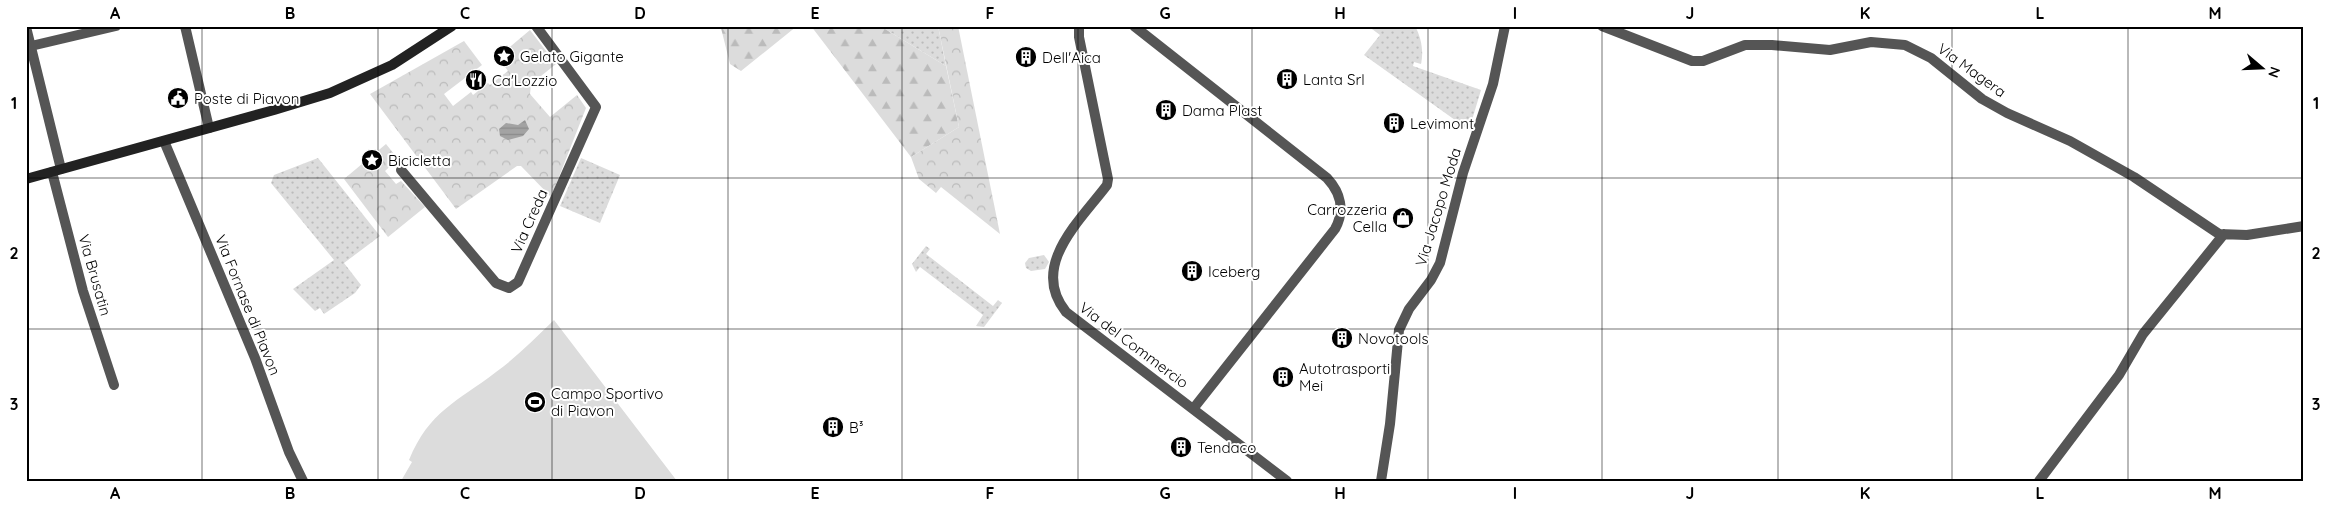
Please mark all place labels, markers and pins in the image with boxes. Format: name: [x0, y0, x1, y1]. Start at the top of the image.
place icon: Gelato Gigante: [492, 44, 516, 68]
building icon: Dell'Aica: [1014, 45, 1038, 69]
place label: Gelato Gigante: [520, 47, 624, 66]
place label: Dell'Aica: [1042, 48, 1101, 67]
building icon: Lanta Srl: [1275, 67, 1299, 91]
restaurant icon: Ca'Lozzio: [464, 68, 488, 92]
place label: Lanta Srl: [1303, 70, 1365, 89]
place label: Ca'Lozzio: [492, 71, 557, 90]
public building icon: Poste di Piavon: [166, 86, 190, 110]
place label: Poste di Piavon: [194, 89, 300, 108]
building icon: Dama Plast: [1154, 98, 1178, 122]
place label: Dama Plast: [1182, 101, 1262, 120]
building icon: Levimont: [1382, 111, 1406, 135]
place label: Levimont: [1410, 114, 1474, 133]
place icon: Bicicletta: [360, 148, 384, 172]
place label: Bicicletta: [388, 151, 451, 170]
place label: Carrozzeria Cella: [1307, 200, 1387, 236]
shop icon: Carrozzeria Cella: [1391, 206, 1415, 230]
building icon: Iceberg: [1180, 259, 1204, 283]
place label: Iceberg: [1208, 262, 1260, 281]
building icon: Novotools: [1330, 326, 1354, 350]
place label: Novotools: [1358, 329, 1428, 348]
place label: Autotrasporti Mei: [1299, 359, 1390, 395]
building icon: Autotrasporti Mei: [1271, 365, 1295, 389]
place label: Campo Sportivo di Piavon: [551, 384, 663, 420]
sports icon: Campo Sportivo di Piavon: [523, 390, 547, 414]
building icon: B³: [821, 415, 845, 439]
place label: B³: [849, 418, 864, 437]
building icon: Tendaco: [1169, 435, 1193, 459]
place label: Tendaco: [1197, 438, 1256, 457]

